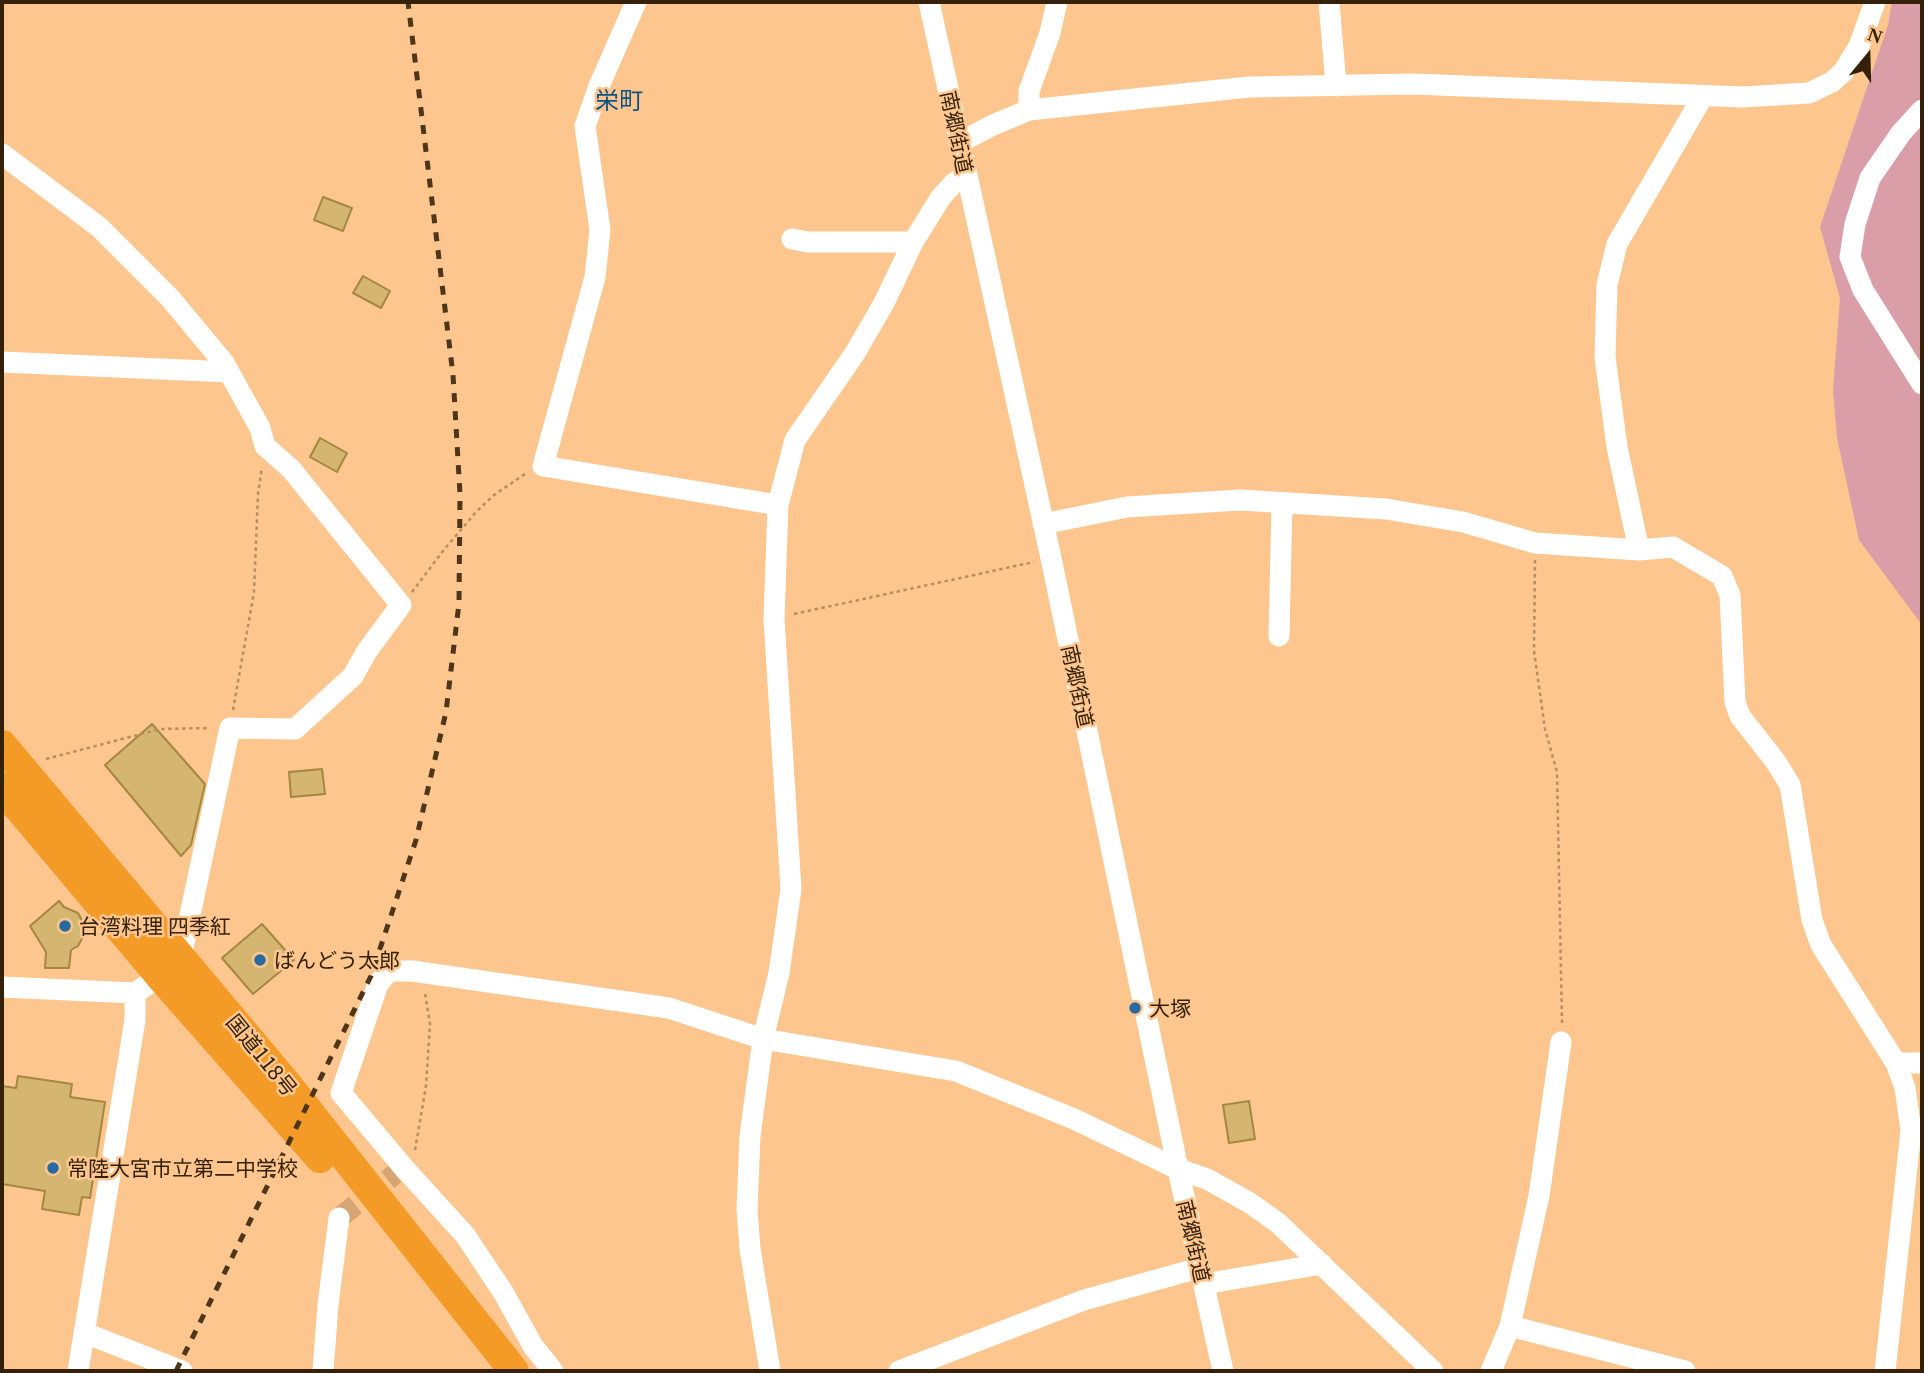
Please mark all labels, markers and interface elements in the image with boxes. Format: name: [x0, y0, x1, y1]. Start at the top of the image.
north arrow: [1833, 21, 1903, 91]
text: N: [1865, 24, 1885, 48]
district label: 栄町: [595, 86, 643, 114]
street label: 南郷街道: [936, 88, 978, 176]
street label: 南郷街道: [1057, 642, 1099, 730]
place label: 台湾料理 四季紅: [79, 913, 231, 939]
marker: 台湾料理 四季紅: [57, 918, 73, 934]
place label: ばんどう太郎: [274, 947, 400, 973]
marker: ばんどう太郎: [252, 952, 268, 968]
place label: 大塚: [1149, 995, 1191, 1021]
marker: 大塚: [1127, 1000, 1143, 1016]
street label: 国道118号: [221, 1009, 303, 1101]
place label: 常陸大宮市立第二中学校: [67, 1155, 298, 1181]
marker: 常陸大宮市立第二中学校: [45, 1160, 61, 1176]
street label: 南郷街道: [1172, 1197, 1216, 1285]

